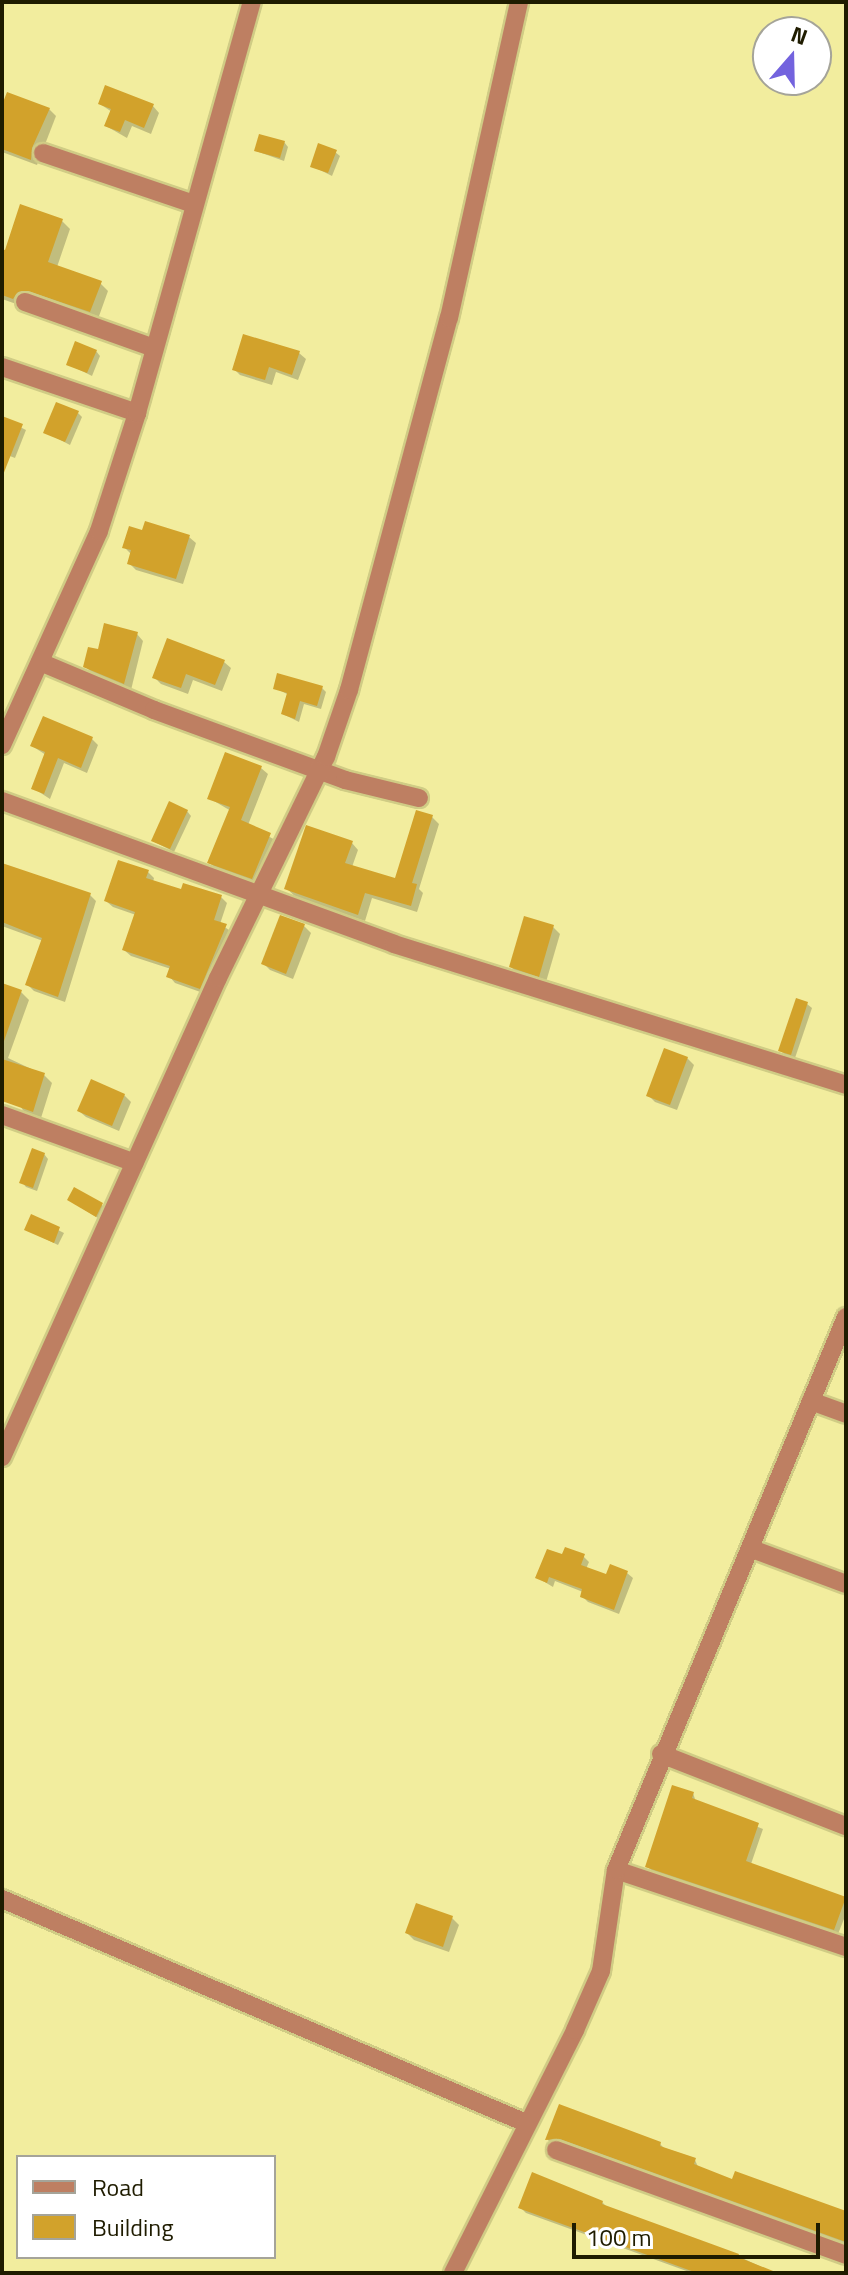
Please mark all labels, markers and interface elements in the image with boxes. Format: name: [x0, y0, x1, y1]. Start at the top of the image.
north arrow: [752, 16, 832, 96]
text: N: [787, 17, 813, 54]
legend: [16, 2155, 276, 2259]
text: Road: [92, 2169, 144, 2205]
scale bar: [576, 2207, 824, 2257]
text: Building: [92, 2209, 174, 2245]
text: 100 m: [586, 2219, 652, 2255]

